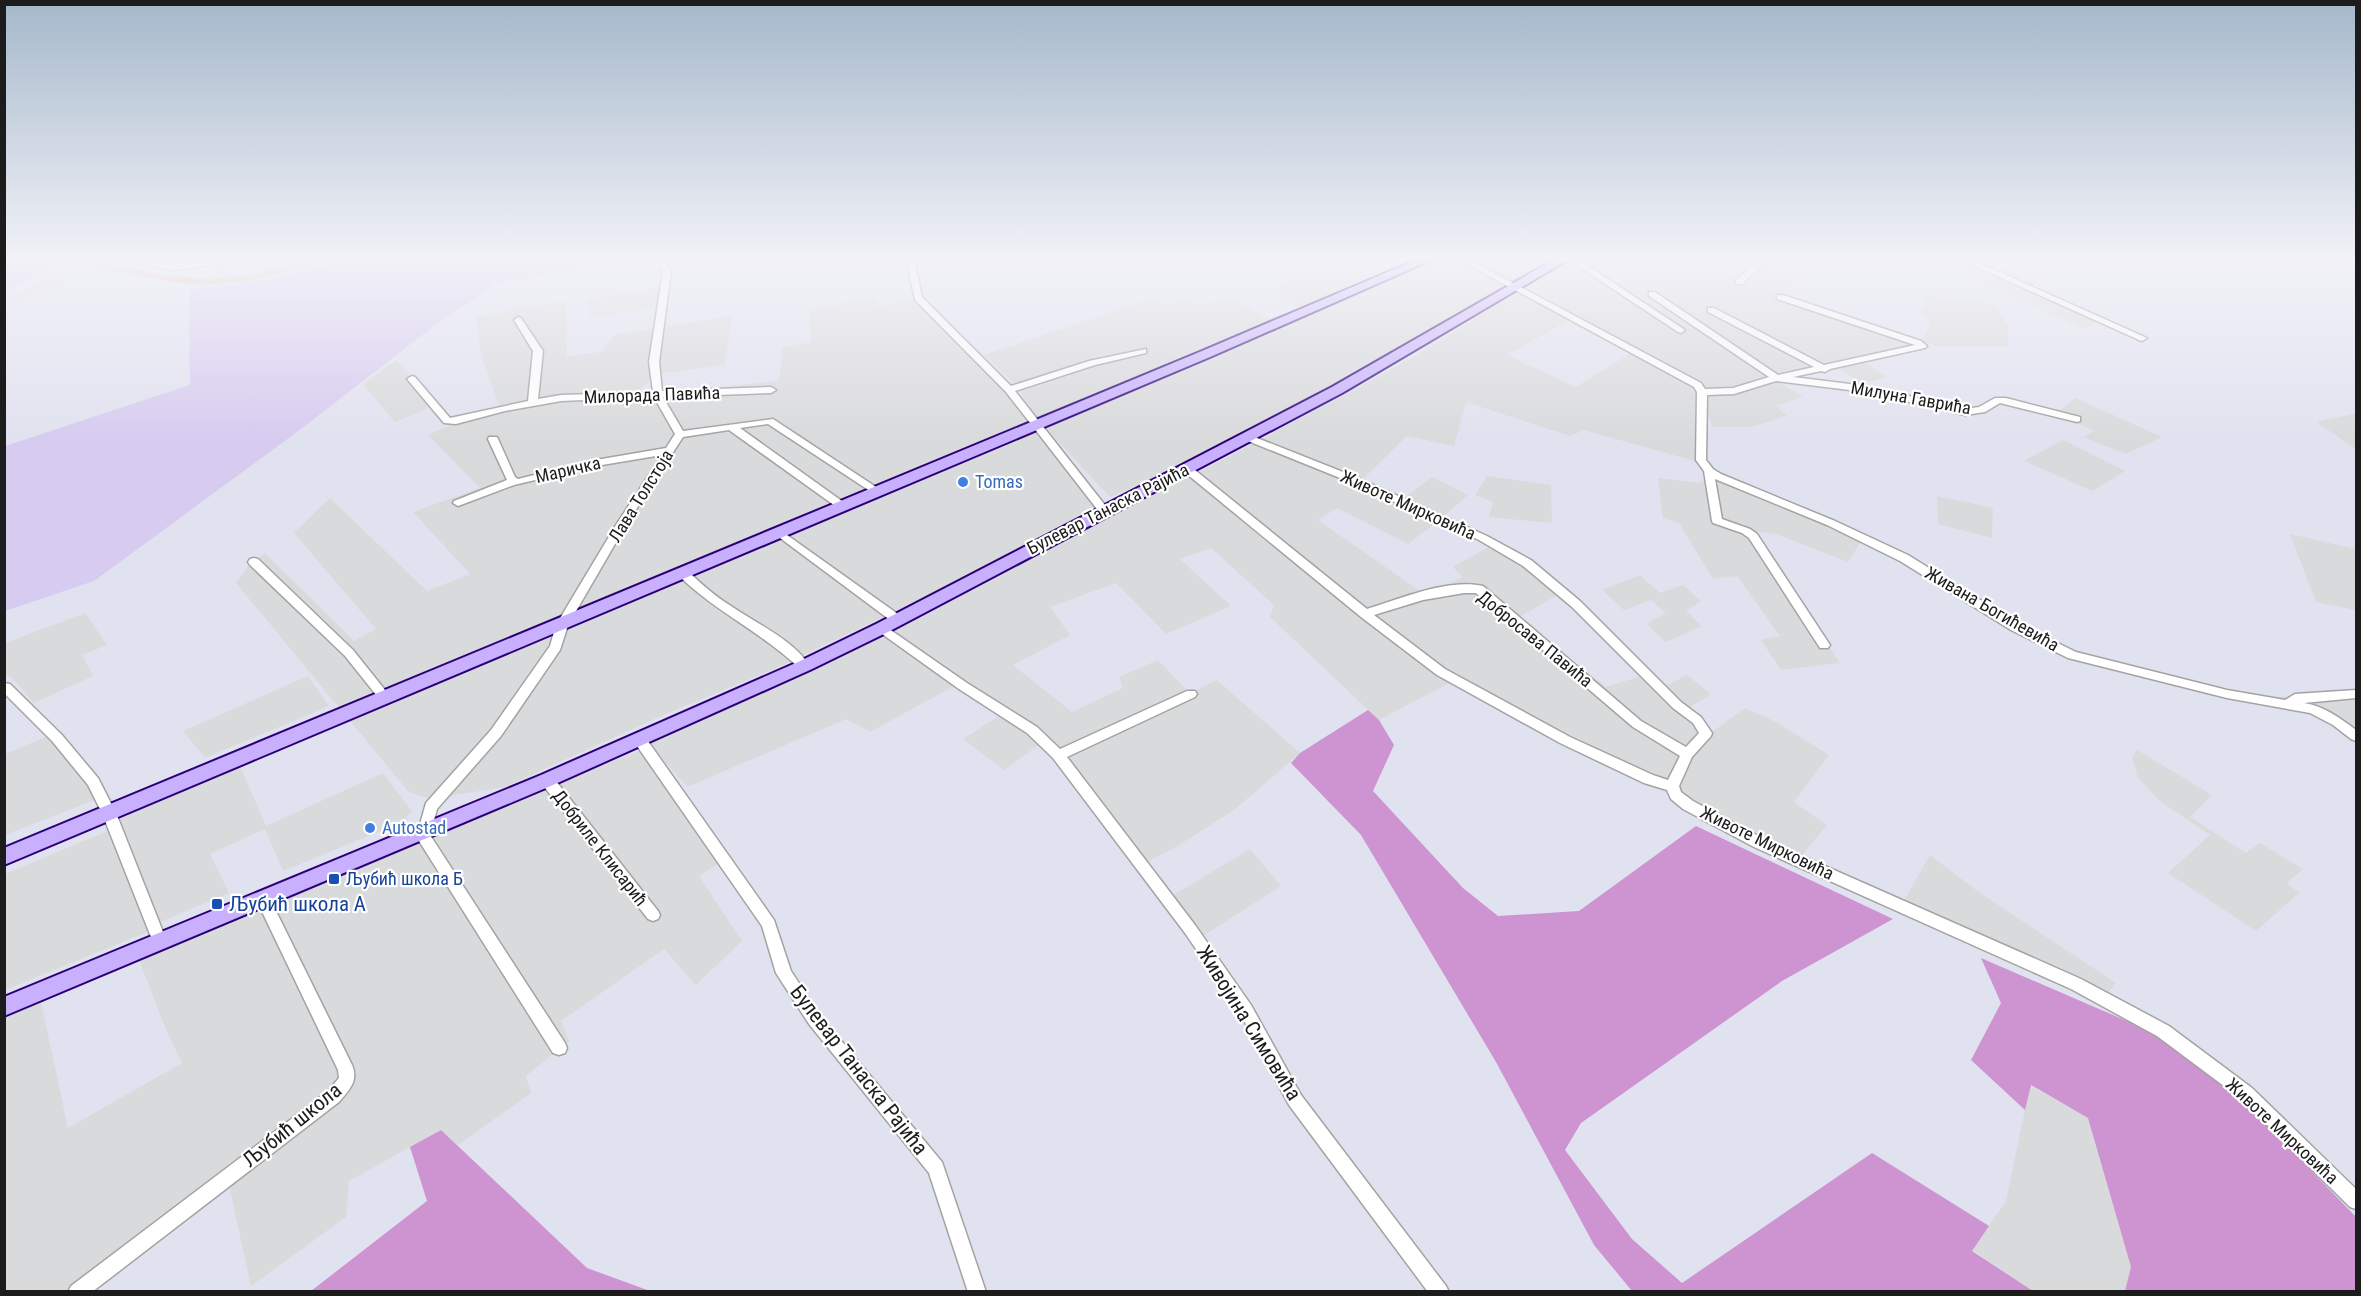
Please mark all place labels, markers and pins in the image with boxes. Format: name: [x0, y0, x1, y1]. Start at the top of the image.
place label: Tomas: [975, 471, 1023, 492]
marker: Tomas: [956, 475, 970, 489]
place label: Autostad: [382, 817, 446, 838]
marker: Autostad: [363, 821, 377, 835]
place label: Љубић школа Б: [346, 868, 463, 889]
marker: Љубић школа Б: [327, 872, 341, 886]
place label: Љубић школа А: [229, 892, 366, 916]
marker: Љубић школа А: [210, 897, 224, 911]

